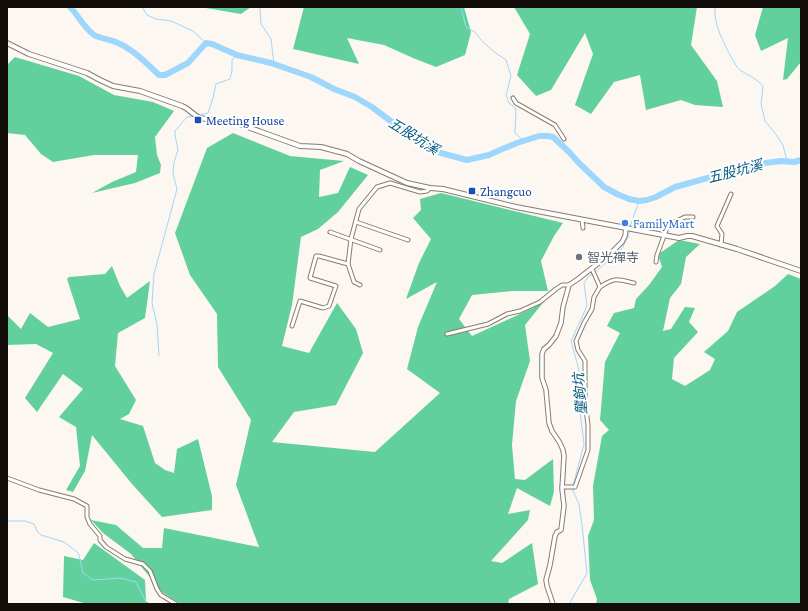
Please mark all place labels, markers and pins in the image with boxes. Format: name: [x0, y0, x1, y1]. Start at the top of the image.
place label: Meeting House: [206, 113, 285, 128]
marker: Meeting House: [193, 115, 203, 125]
place label: Zhangcuo: [480, 184, 532, 199]
marker: Zhangcuo: [467, 186, 477, 196]
place label: FamilyMart: [633, 216, 695, 231]
marker: FamilyMart: [620, 218, 630, 228]
place label: 智光禪寺: [587, 250, 639, 265]
marker: 智光禪寺: [574, 252, 584, 262]

